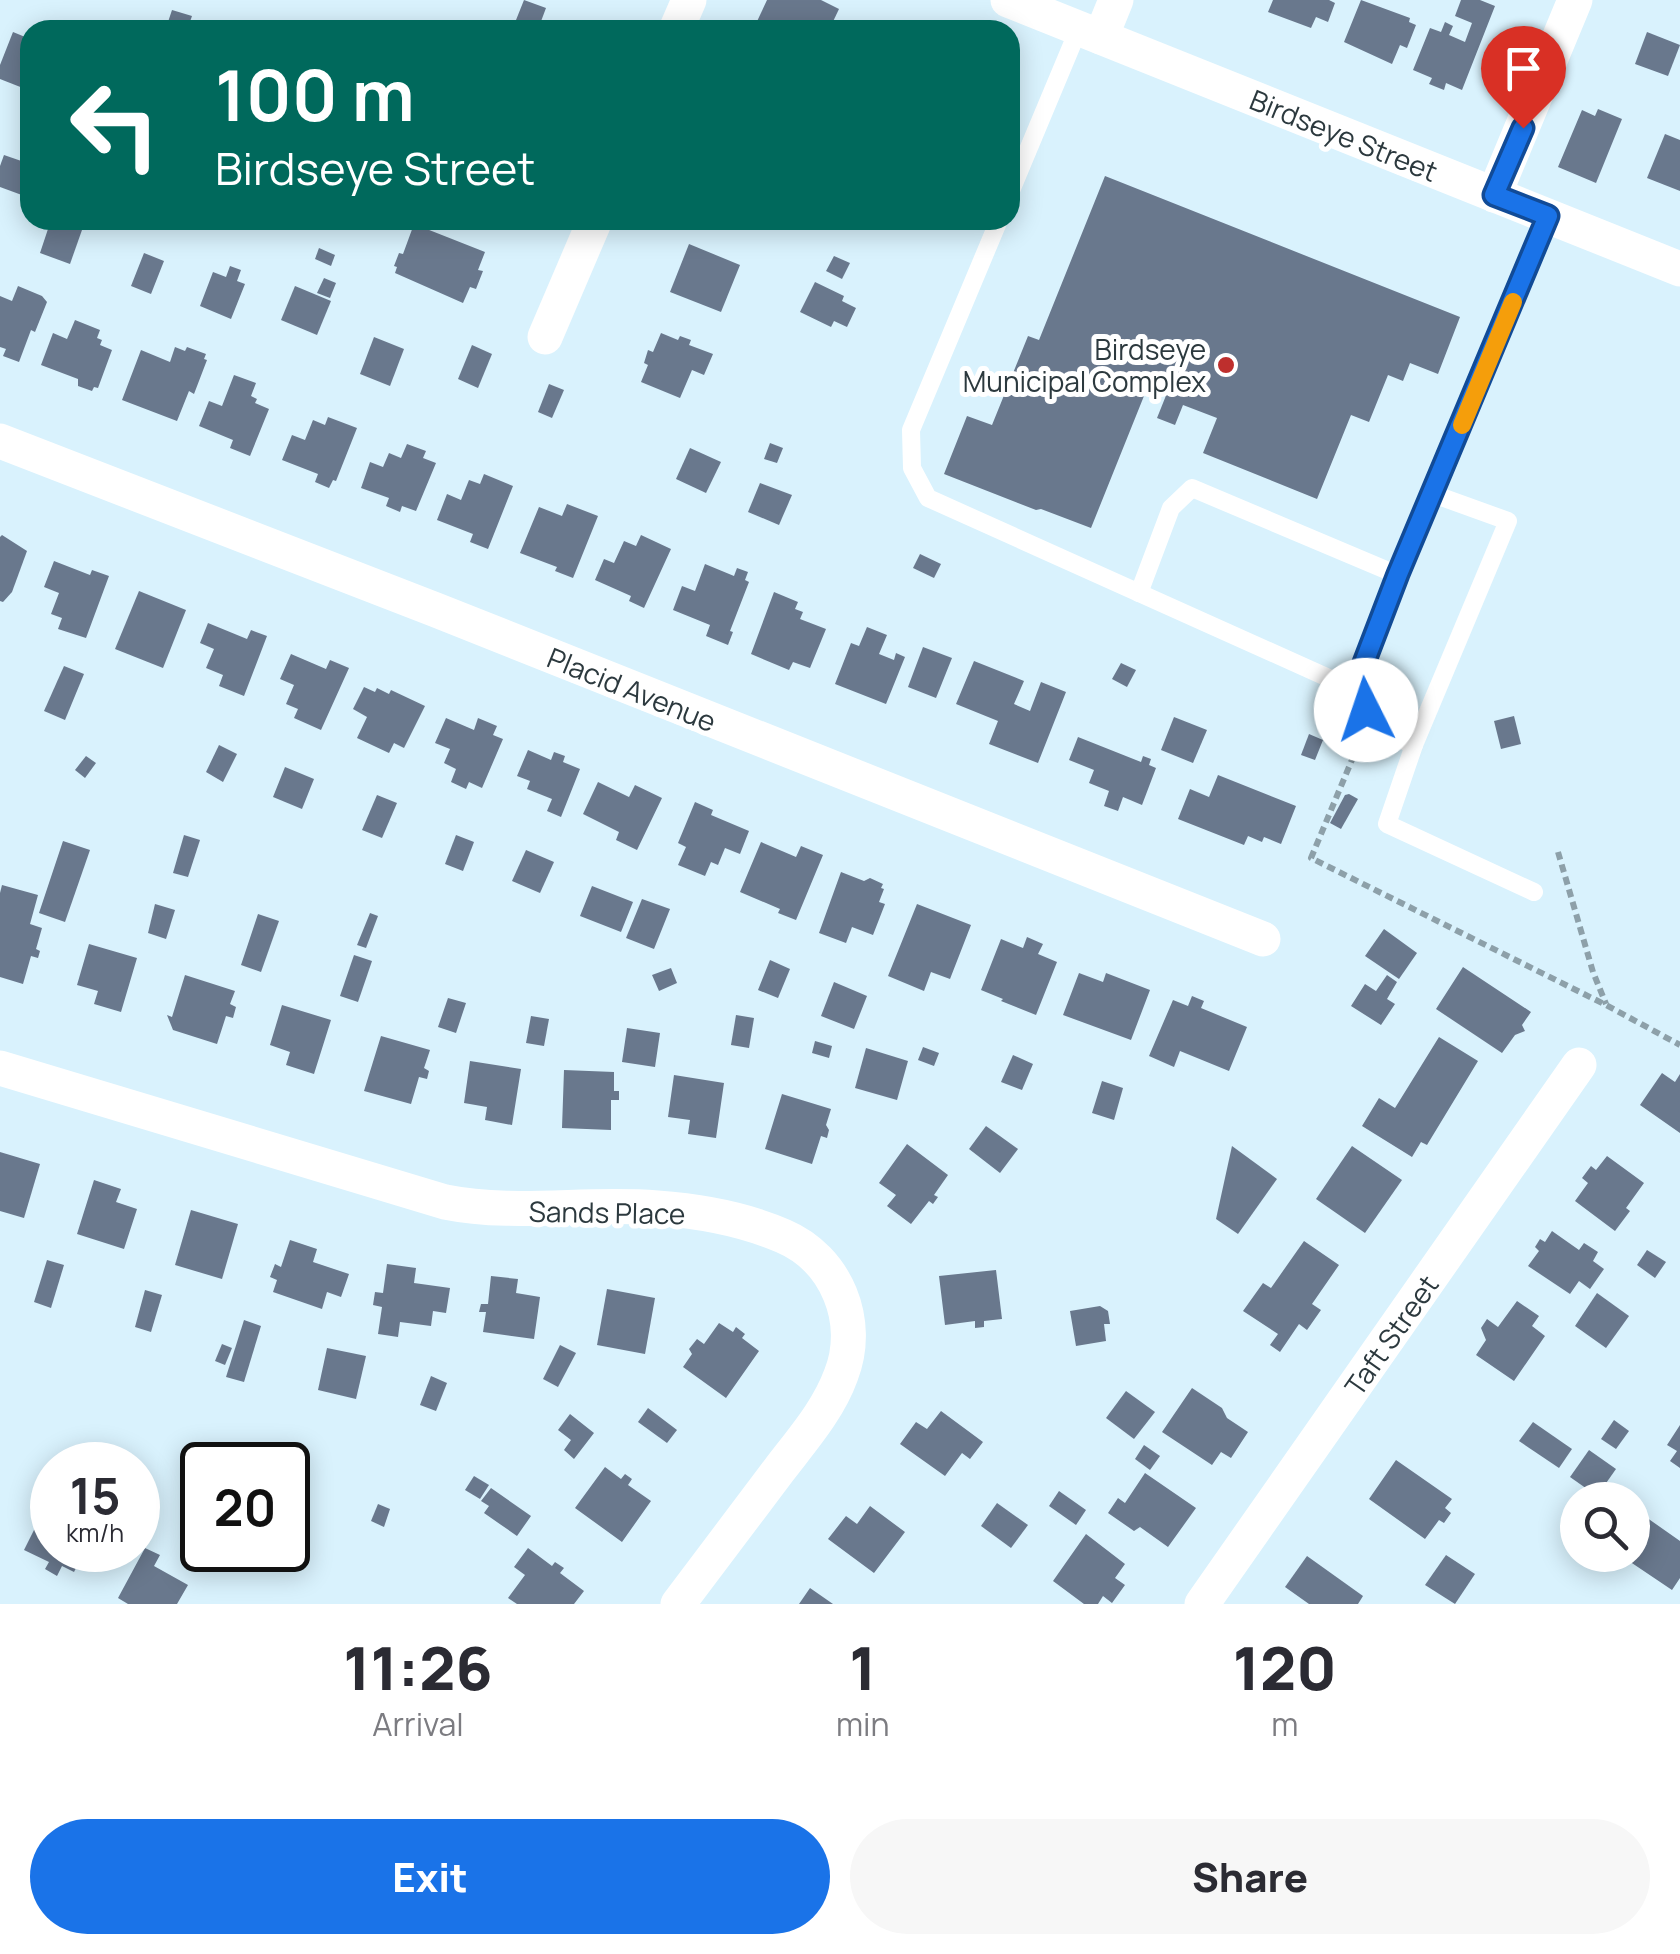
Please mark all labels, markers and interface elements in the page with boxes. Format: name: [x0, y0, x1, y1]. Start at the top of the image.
pin: [1481, 26, 1566, 129]
icon: arrive: [1496, 41, 1551, 96]
text: 100 m: [215, 46, 415, 142]
icon: left: [50, 60, 180, 190]
street label: Birdseye Street: [1244, 80, 1444, 190]
text: Birdseye Street: [215, 137, 535, 199]
place label: Birdseye Municipal Complex: [963, 330, 1206, 400]
marker: Birdseye Municipal Complex: [1215, 354, 1237, 376]
street label: Placid Avenue: [542, 638, 722, 740]
position arrow: [1314, 658, 1418, 762]
street label: Sands Place: [528, 1192, 686, 1232]
street label: Taft Street: [1335, 1267, 1447, 1403]
speed limit sign: 20: [180, 1442, 310, 1572]
text: 15: [69, 1461, 121, 1529]
map controls: [1560, 1482, 1650, 1572]
button: search: [1560, 1482, 1650, 1572]
text: km/h: [66, 1515, 124, 1550]
text: 11:26: [343, 1626, 493, 1708]
text: 1: [849, 1626, 876, 1708]
text: 120: [1233, 1626, 1337, 1708]
text: Arrival: [372, 1702, 464, 1746]
text: min: [836, 1702, 890, 1746]
text: m: [1271, 1702, 1298, 1746]
button: Exit: [30, 1819, 830, 1934]
button: Share: [850, 1819, 1650, 1934]

